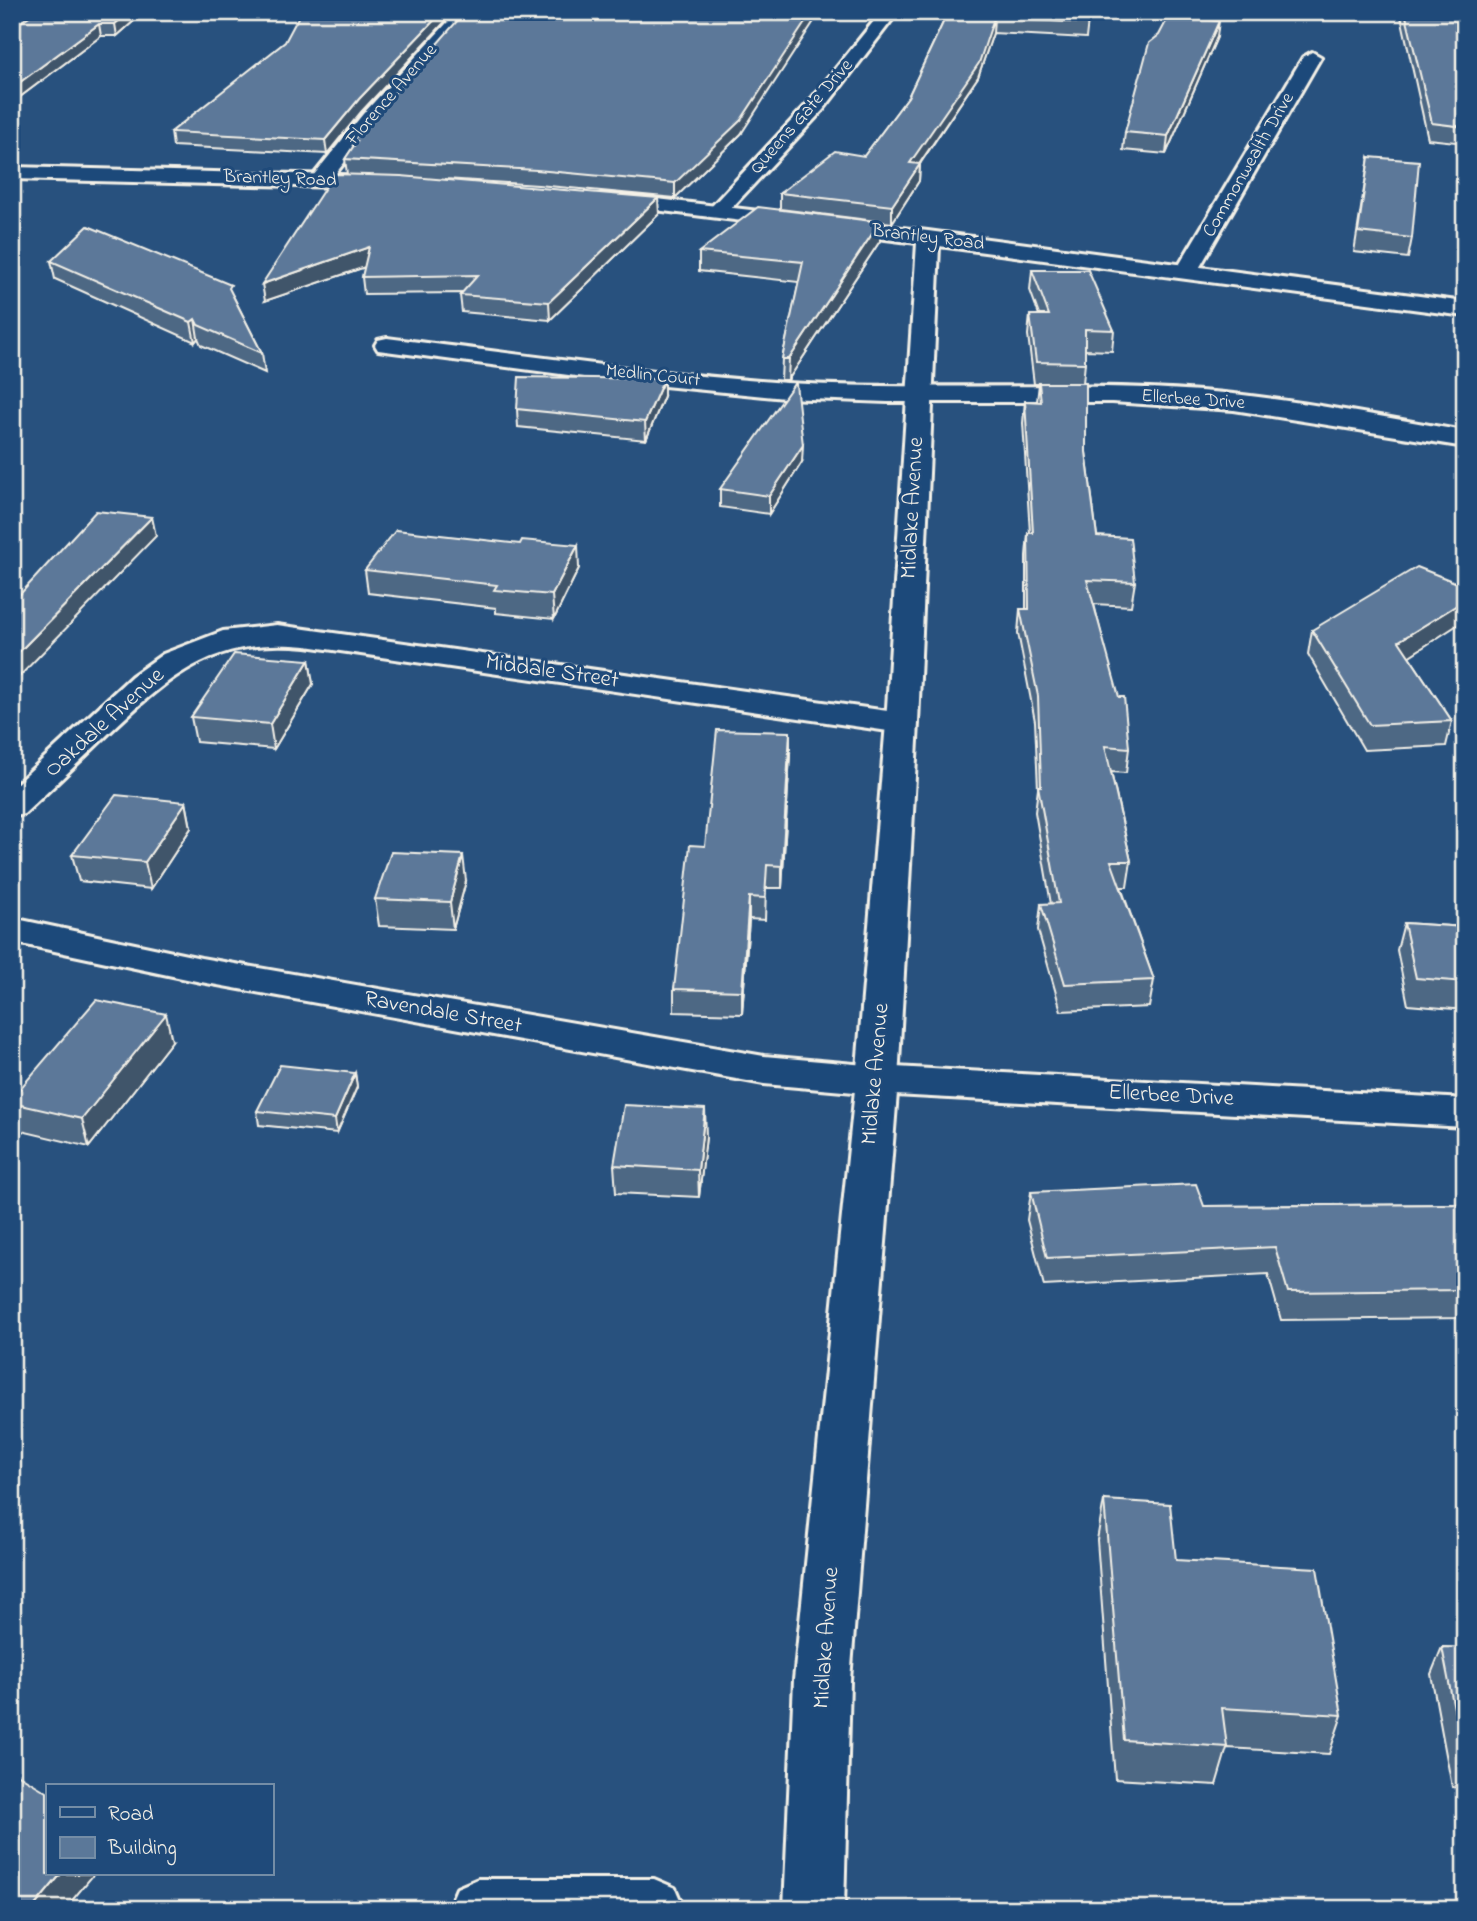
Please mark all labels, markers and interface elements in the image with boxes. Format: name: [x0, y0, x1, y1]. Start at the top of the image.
street label: Florence Avenue: [339, 38, 444, 153]
street label: Queens Gate Drive: [744, 53, 860, 181]
street label: Commonwealth Drive: [1196, 87, 1302, 242]
street label: Brantley Road: [222, 164, 337, 195]
street label: Brantley Road: [869, 218, 986, 259]
street label: Medlin Court: [604, 358, 702, 394]
street label: Ellerbee Drive: [1140, 383, 1246, 417]
street label: Midlake Avenue: [893, 435, 933, 580]
street label: Middale Street: [483, 646, 621, 698]
street label: Oakdale Avenue: [38, 660, 173, 786]
street label: Ravendale Street: [362, 983, 525, 1043]
street label: Midlake Avenue: [853, 1001, 899, 1146]
street label: Ellerbee Drive: [1107, 1076, 1235, 1116]
street label: Midlake Avenue: [806, 1565, 848, 1710]
legend: [46, 1784, 273, 1876]
text: Road: [108, 1800, 154, 1830]
text: Building: [107, 1834, 177, 1866]

